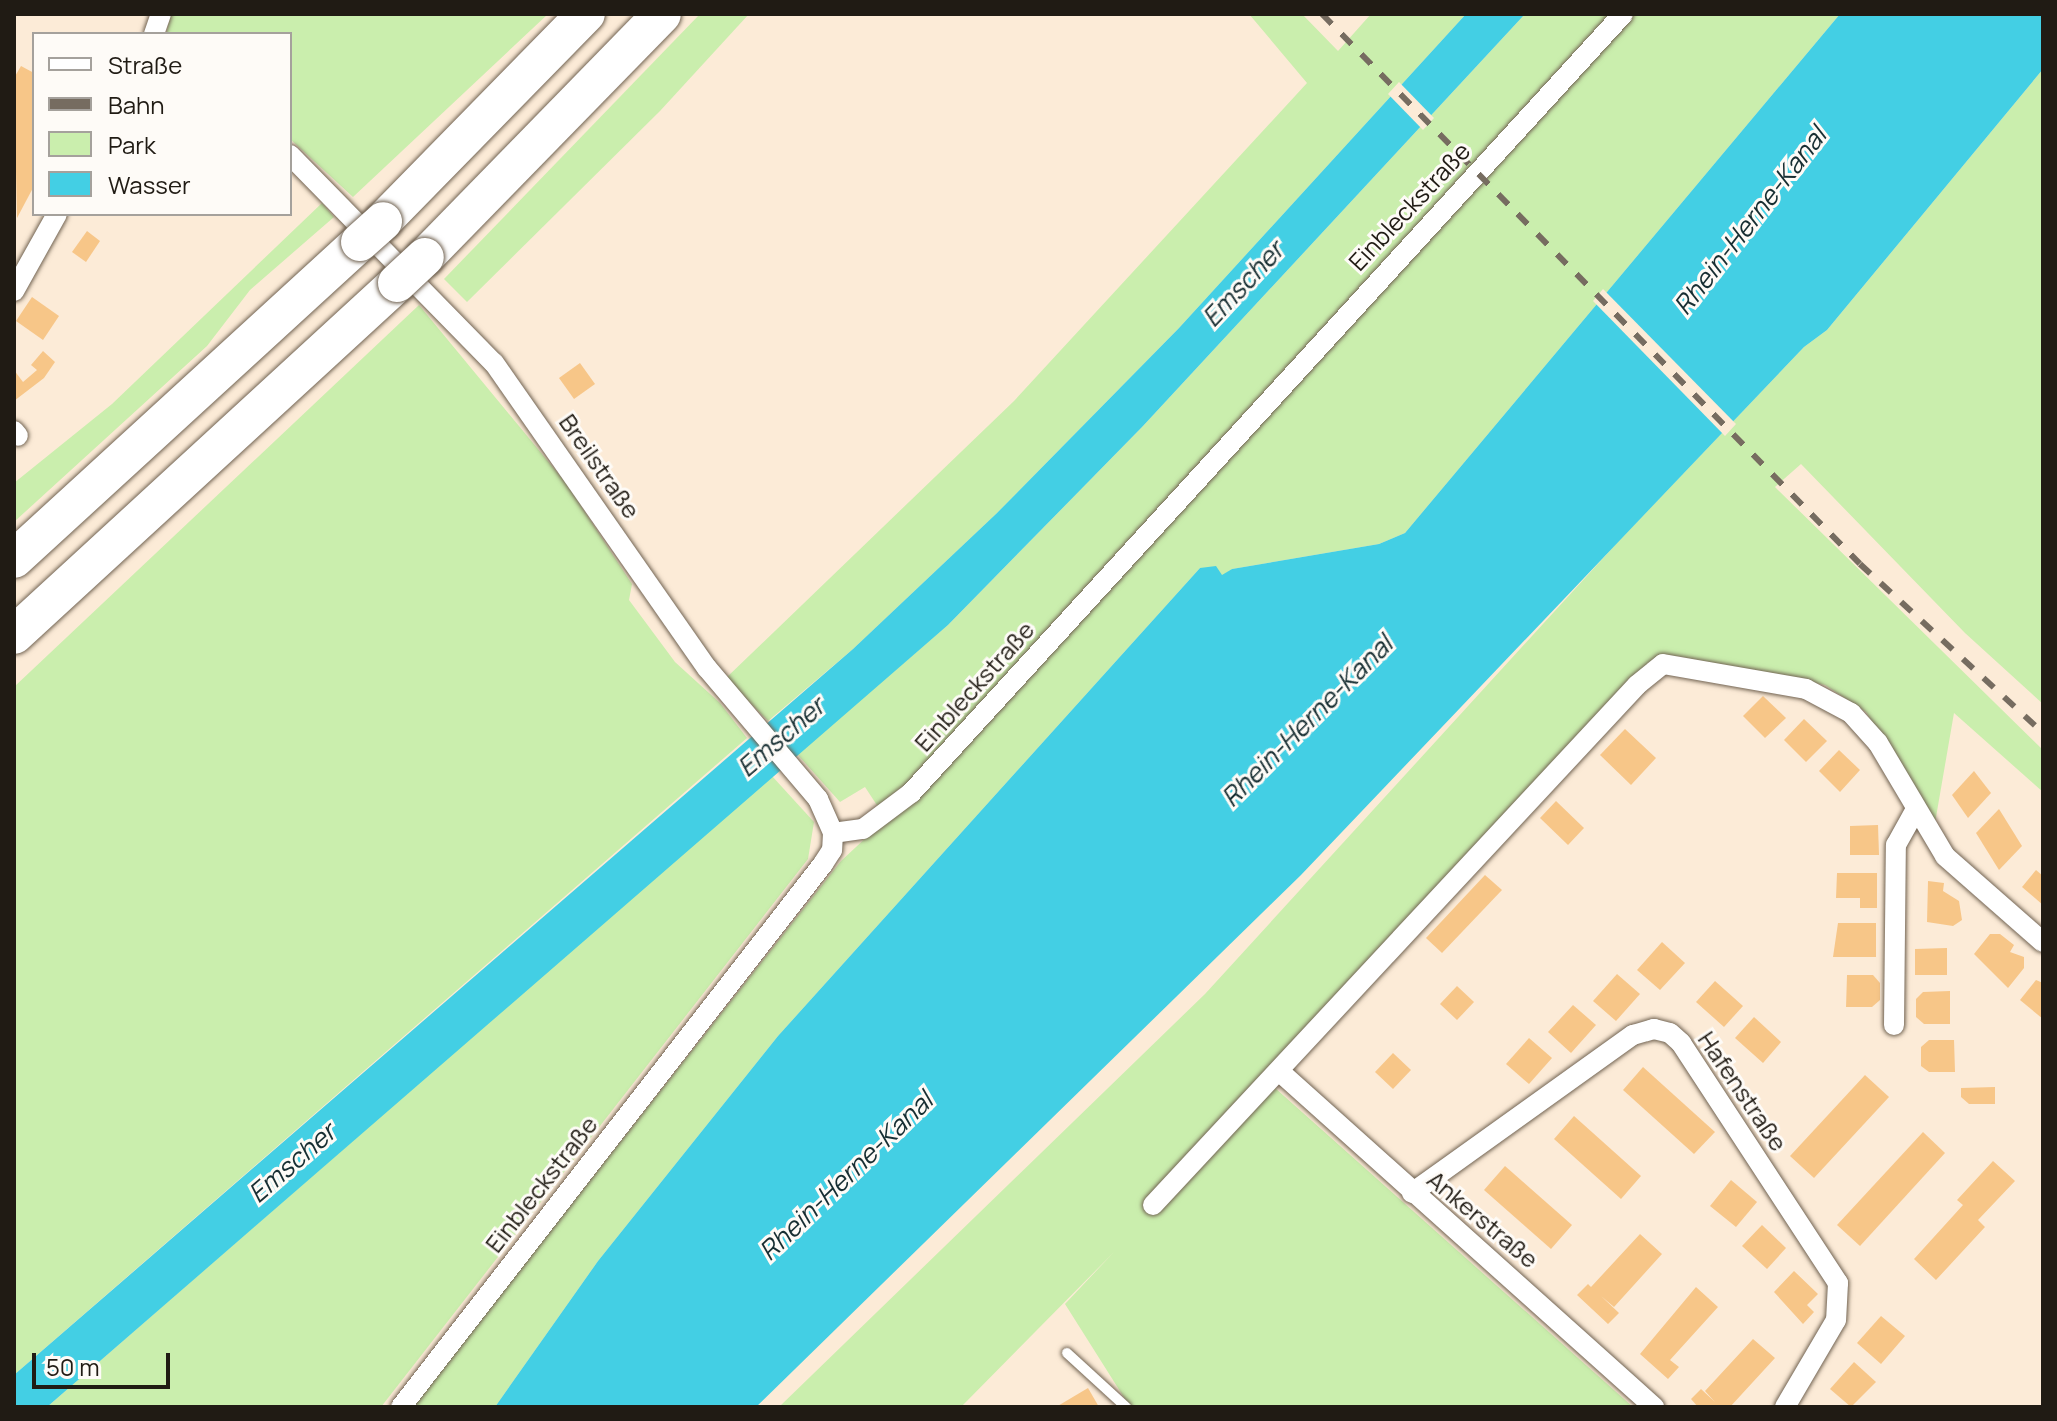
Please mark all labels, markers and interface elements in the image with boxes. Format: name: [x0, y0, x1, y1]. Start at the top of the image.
legend: [32, 32, 292, 216]
text: Straße: [108, 48, 182, 81]
text: Bahn: [108, 88, 165, 121]
water label: Rhein-Herne-Kanal: [1667, 121, 1833, 321]
text: Park: [108, 128, 156, 161]
street label: Einbleckstraße: [1342, 136, 1476, 276]
text: Wasser: [108, 168, 191, 201]
water label: Emscher: [1196, 235, 1290, 333]
street label: Breilstraße: [554, 408, 646, 524]
street label: Einbleckstraße: [908, 615, 1040, 757]
water label: Rhein-Herne-Kanal: [1215, 629, 1399, 813]
water label: Emscher: [731, 691, 831, 783]
street label: Hafenstraße: [1693, 1026, 1793, 1156]
water label: Rhein-Herne-Kanal: [753, 1085, 939, 1267]
street label: Einbleckstraße: [479, 1110, 603, 1258]
water label: Emscher: [242, 1117, 342, 1209]
street label: Ankerstraße: [1422, 1164, 1544, 1274]
scale bar: [36, 1337, 174, 1387]
text: 50 m: [46, 1350, 100, 1383]

